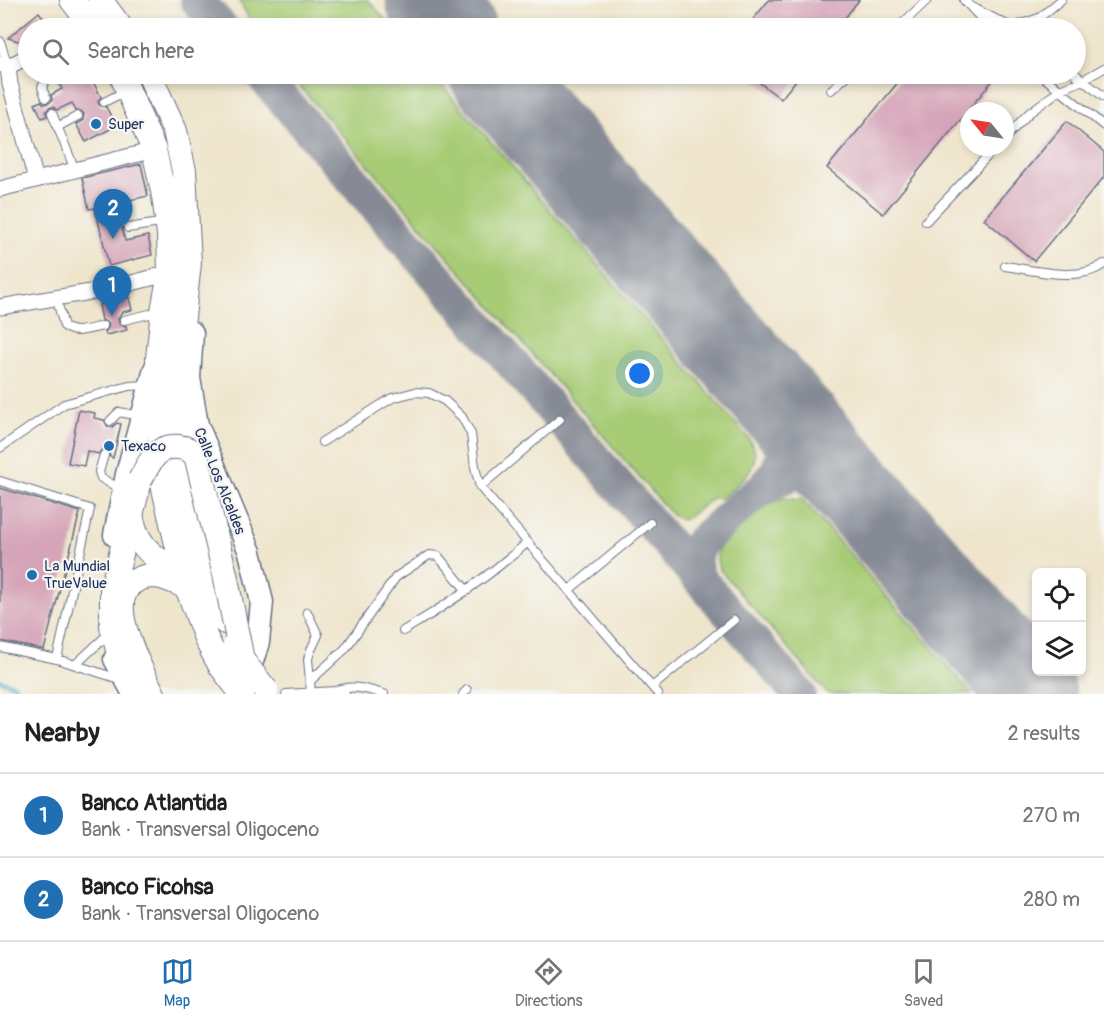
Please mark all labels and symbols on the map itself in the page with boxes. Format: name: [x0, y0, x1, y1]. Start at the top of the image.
north arrow: [960, 102, 1014, 156]
place label: Super: [108, 115, 145, 134]
marker: Super: [89, 117, 103, 131]
pin: 2: [94, 190, 132, 239]
pin: 1: [92, 266, 132, 316]
your location: [625, 359, 654, 388]
street label: Calle Los Alcaldes: [189, 425, 250, 538]
place label: Texaco: [121, 437, 166, 456]
marker: Texaco: [102, 439, 116, 453]
place label: La Mundial TrueValue: [44, 557, 110, 593]
marker: La Mundial TrueValue: [25, 568, 39, 582]

